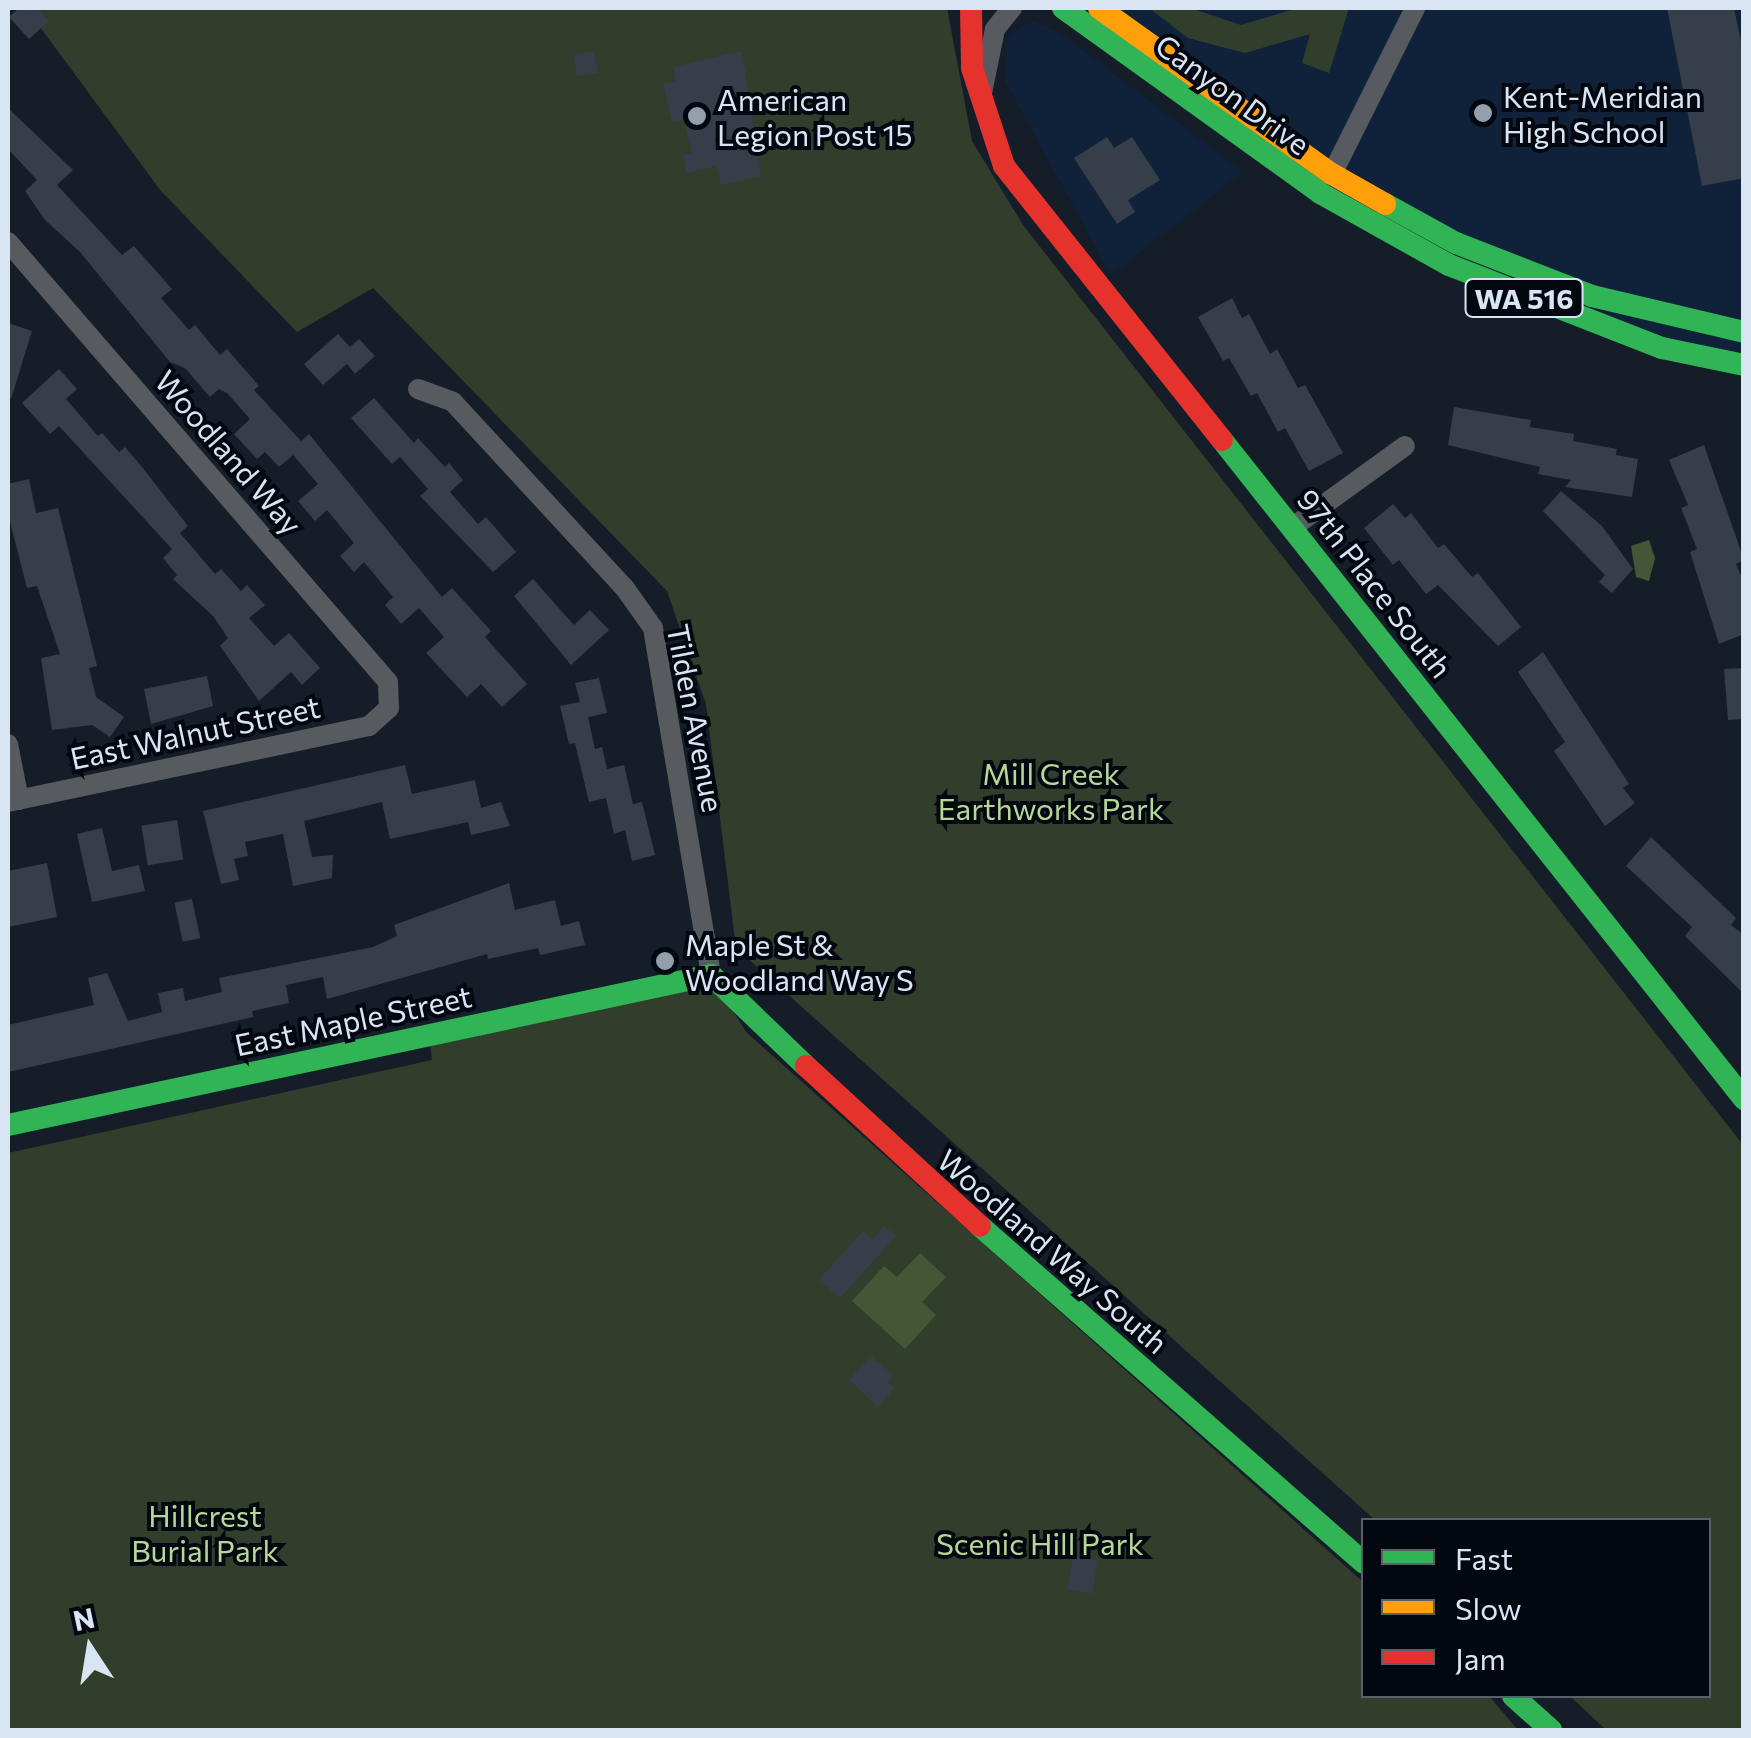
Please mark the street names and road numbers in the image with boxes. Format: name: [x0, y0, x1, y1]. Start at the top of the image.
street label: Canyon Drive: [1149, 26, 1317, 162]
road number: WA 516: [1464, 275, 1584, 321]
street label: Woodland Way: [148, 363, 310, 541]
street label: 97th Place South: [1290, 482, 1460, 684]
street label: Tilden Avenue: [660, 621, 732, 815]
street label: East Walnut Street: [67, 688, 323, 776]
street label: East Maple Street: [231, 977, 475, 1063]
street label: Woodland Way South: [931, 1141, 1175, 1361]

